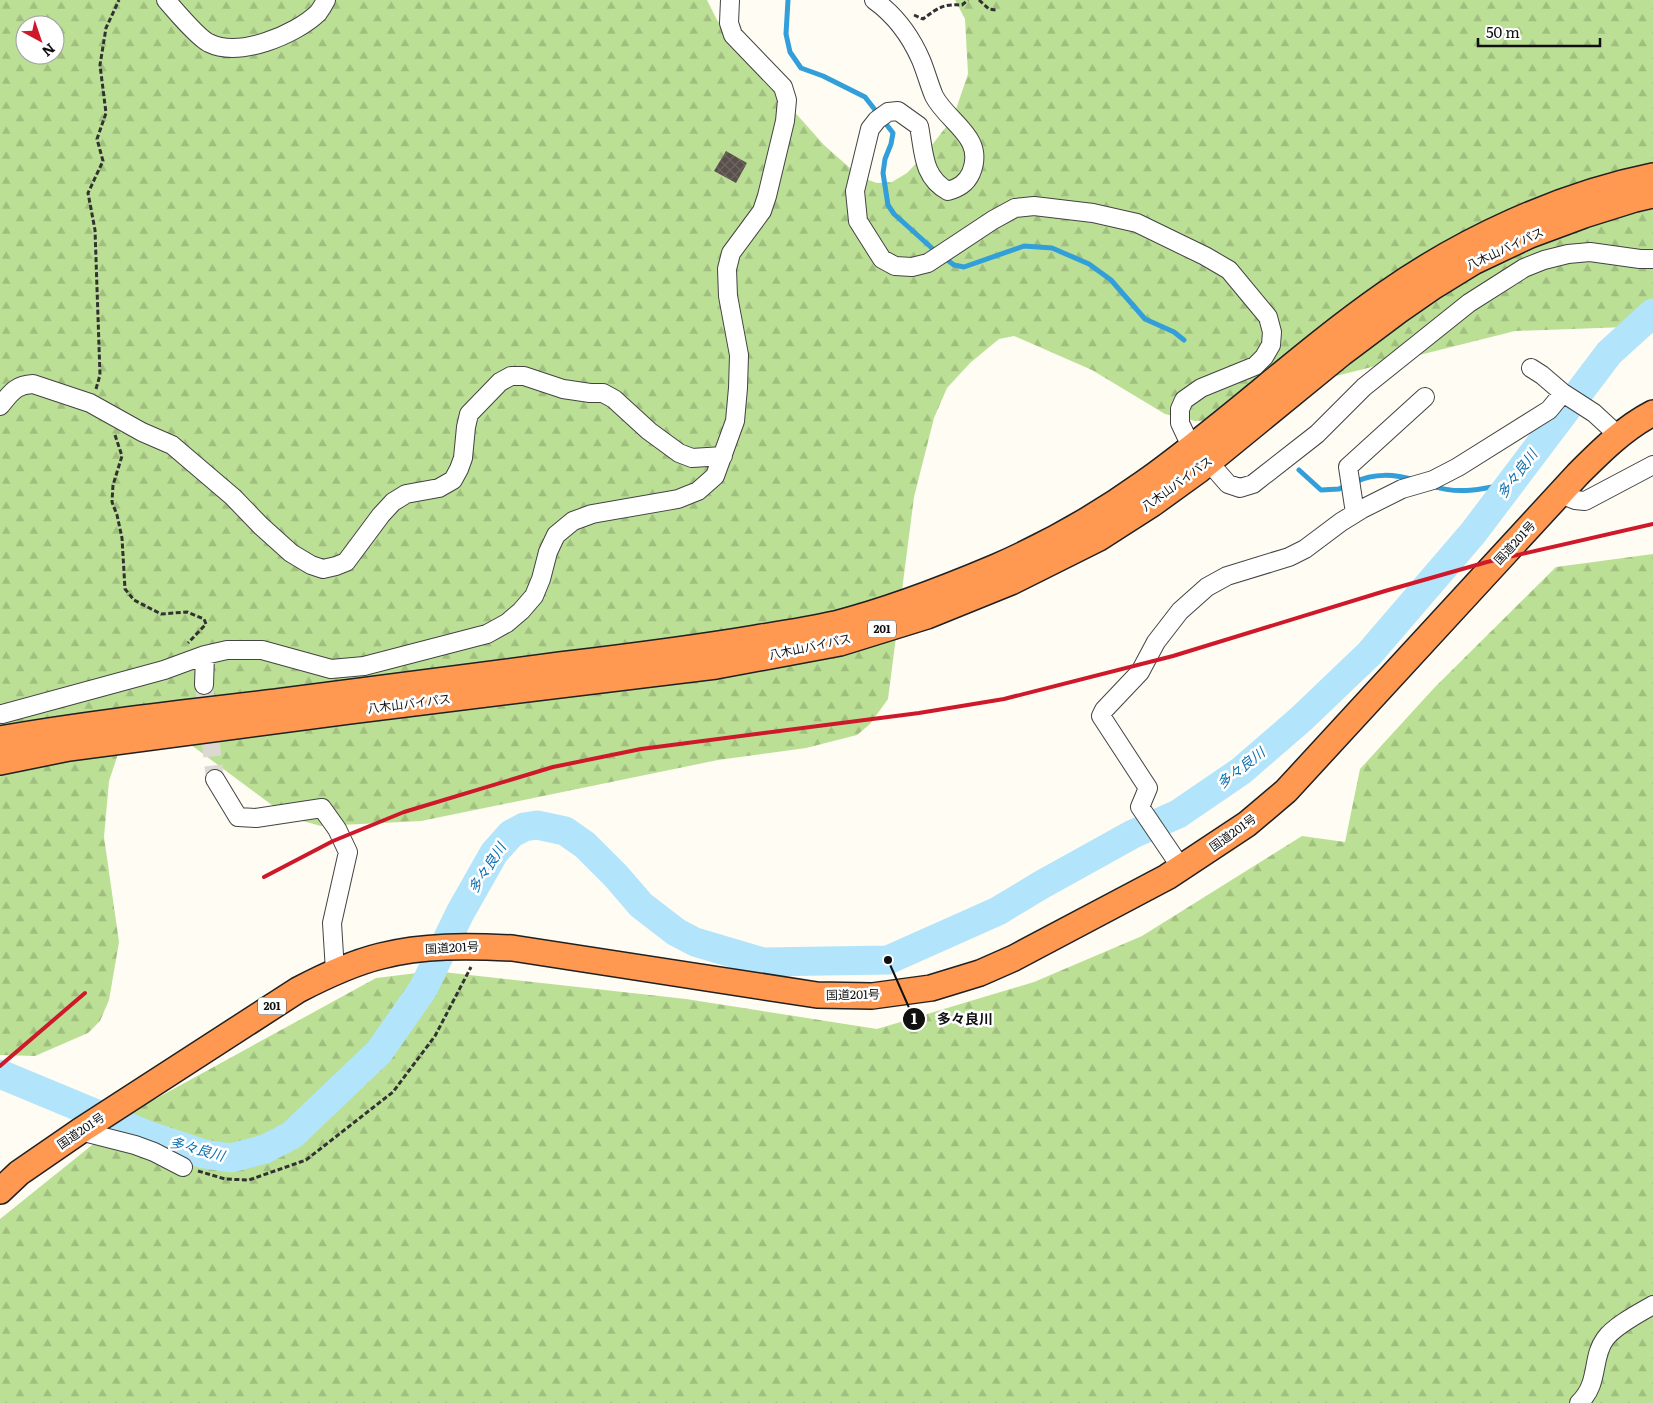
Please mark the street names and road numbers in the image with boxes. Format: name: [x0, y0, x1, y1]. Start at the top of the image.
street label: 八木山バイパス: [1463, 222, 1546, 274]
street label: 八木山バイパス: [1137, 451, 1216, 515]
street label: 国道201号: [1489, 516, 1539, 568]
road number: 201: [868, 620, 896, 638]
street label: 八木山バイパス: [767, 629, 853, 664]
street label: 八木山バイパス: [366, 689, 452, 717]
street label: 国道201号: [1205, 809, 1260, 855]
street label: 国道201号: [425, 937, 479, 957]
street label: 国道201号: [826, 985, 880, 1003]
road number: 201: [258, 998, 286, 1014]
street label: 国道201号: [53, 1108, 108, 1153]

